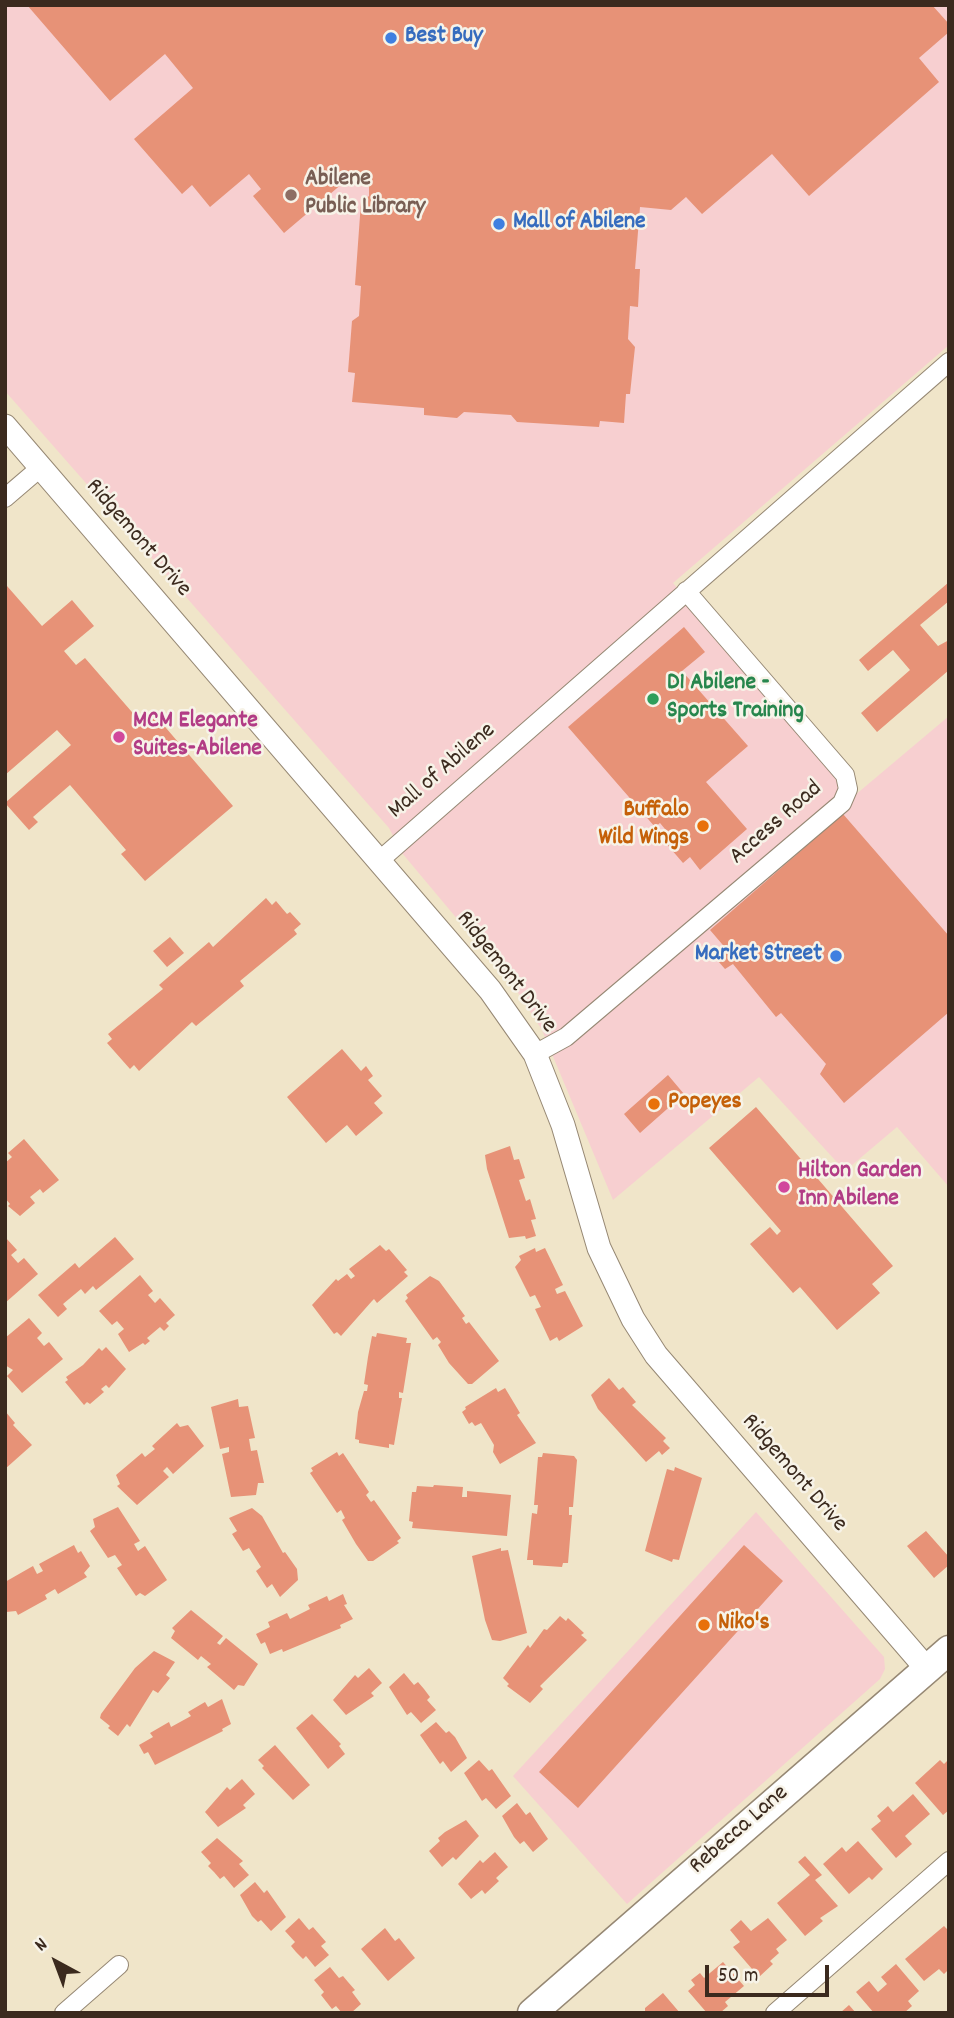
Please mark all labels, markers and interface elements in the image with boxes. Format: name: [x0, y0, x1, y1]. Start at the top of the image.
place label: Best Buy: [405, 24, 483, 52]
marker: Best Buy: [383, 30, 399, 46]
place label: Abilene Public Library: [305, 167, 425, 223]
marker: Abilene Public Library: [283, 187, 299, 203]
place label: Mall of Abilene: [513, 210, 646, 238]
marker: Mall of Abilene: [491, 216, 507, 232]
street label: Ridgemont Drive: [78, 474, 196, 604]
place label: D1 Abilene - Sports Training: [667, 671, 804, 727]
marker: D1 Abilene - Sports Training: [645, 691, 661, 707]
place label: MCM Elegante Suites-Abilene: [133, 709, 262, 765]
street label: Mall of Abilene: [383, 718, 503, 826]
marker: MCM Elegante Suites-Abilene: [111, 729, 127, 745]
street label: Access Road: [725, 776, 829, 872]
place label: Buffalo Wild Wings: [598, 798, 689, 854]
marker: Buffalo Wild Wings: [695, 818, 711, 834]
street label: Ridgemont Drive: [448, 906, 562, 1040]
place label: Market Street: [695, 942, 822, 970]
marker: Market Street: [828, 948, 844, 964]
place label: Popeyes: [668, 1090, 742, 1118]
marker: Popeyes: [646, 1096, 662, 1112]
place label: Hilton Garden Inn Abilene: [798, 1159, 922, 1215]
marker: Hilton Garden Inn Abilene: [776, 1179, 792, 1195]
street label: Ridgemont Drive: [734, 1409, 852, 1539]
place label: Niko's: [718, 1611, 770, 1639]
marker: Niko's: [696, 1617, 712, 1633]
street label: Rebecca Lane: [685, 1780, 795, 1882]
north arrow: [21, 1927, 91, 1997]
text: N: [29, 1933, 54, 1959]
scale bar: [709, 1952, 833, 1996]
text: 50 m: [718, 1962, 758, 1992]

